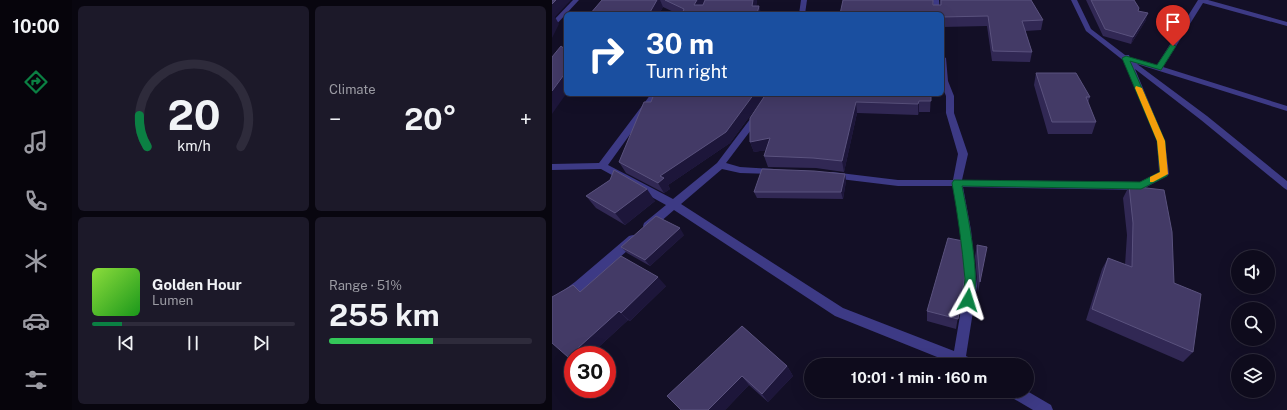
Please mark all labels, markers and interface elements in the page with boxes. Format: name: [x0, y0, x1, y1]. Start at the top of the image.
pin: [1156, 5, 1190, 46]
icon: arrive: [1162, 11, 1184, 33]
text: 10:00: [12, 16, 60, 37]
text: 30 m: [646, 27, 714, 60]
icon: right: [580, 28, 632, 80]
text: Turn right: [646, 61, 728, 82]
icon: directions: [22, 68, 50, 96]
text: Climate: [329, 82, 376, 97]
text: 20: [167, 89, 220, 138]
text: 20°: [404, 101, 457, 137]
text: −: [329, 106, 341, 132]
text: +: [520, 106, 532, 132]
icon: music: [22, 128, 50, 156]
text: km/h: [177, 136, 210, 153]
icon: phone: [22, 187, 50, 215]
icon: climate: [22, 247, 50, 275]
map controls: [1231, 250, 1275, 398]
button: sound: [1231, 250, 1275, 294]
text: Golden Hour: [152, 276, 242, 293]
text: Range · 51%: [329, 278, 402, 293]
position arrow: [947, 279, 989, 321]
text: Lumen: [152, 293, 193, 308]
text: 255 km: [329, 297, 440, 333]
button: search: [1231, 302, 1275, 346]
icon: car: [22, 307, 50, 335]
icon: previous: [115, 332, 137, 354]
icon: pause: [182, 332, 204, 354]
icon: next: [250, 332, 272, 354]
speed limit sign: 30: [564, 346, 616, 398]
button: layers: [1231, 354, 1275, 398]
icon: filters: [22, 366, 50, 394]
text: 10:01 · 1 min · 160 m: [851, 369, 987, 386]

